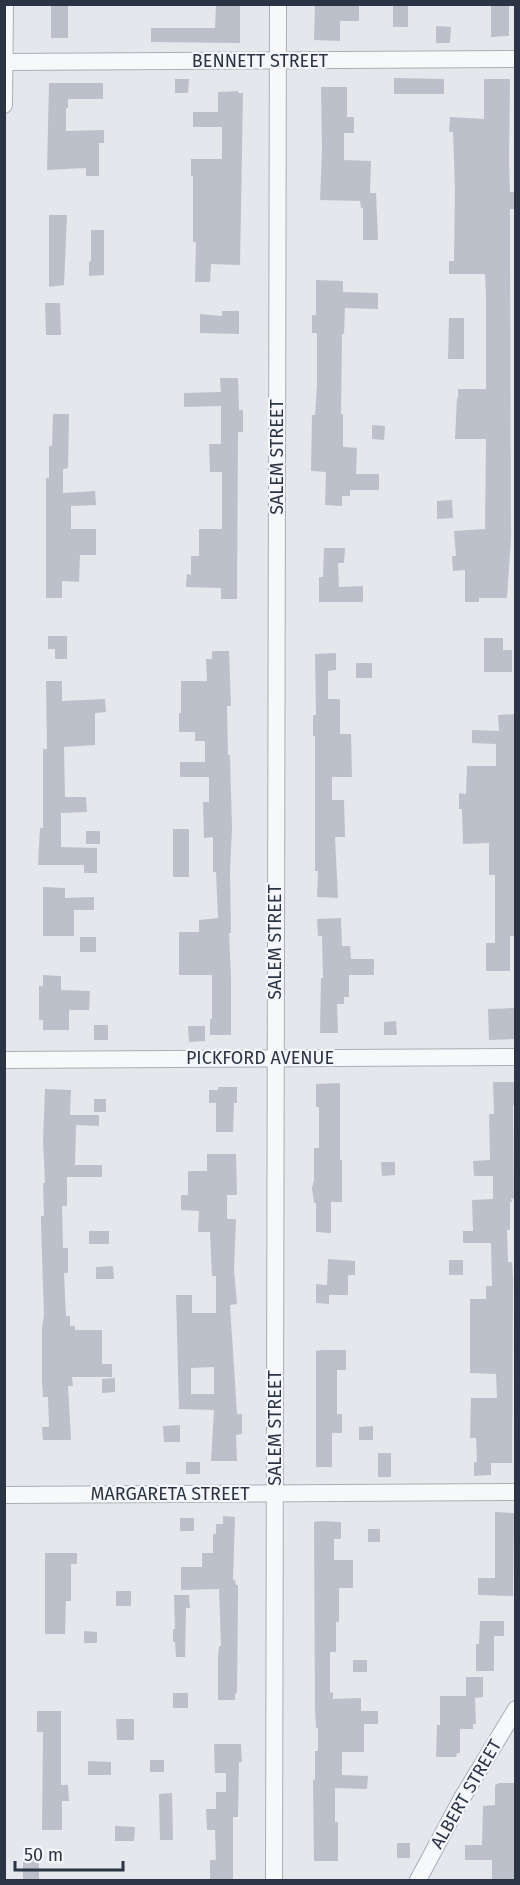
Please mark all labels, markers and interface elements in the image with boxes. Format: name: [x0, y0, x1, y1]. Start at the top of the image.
street label: BENNETT STREET: [192, 50, 329, 72]
street label: SALEM STREET: [266, 399, 288, 515]
street label: SALEM STREET: [264, 884, 286, 1000]
street label: PICKFORD AVENUE: [186, 1047, 334, 1069]
street label: SALEM STREET: [264, 1370, 286, 1486]
street label: MARGARETA STREET: [91, 1483, 250, 1505]
street label: ALBERT STREET: [426, 1735, 507, 1853]
scale bar: [15, 1834, 123, 1872]
text: 50 m: [24, 1844, 63, 1866]

